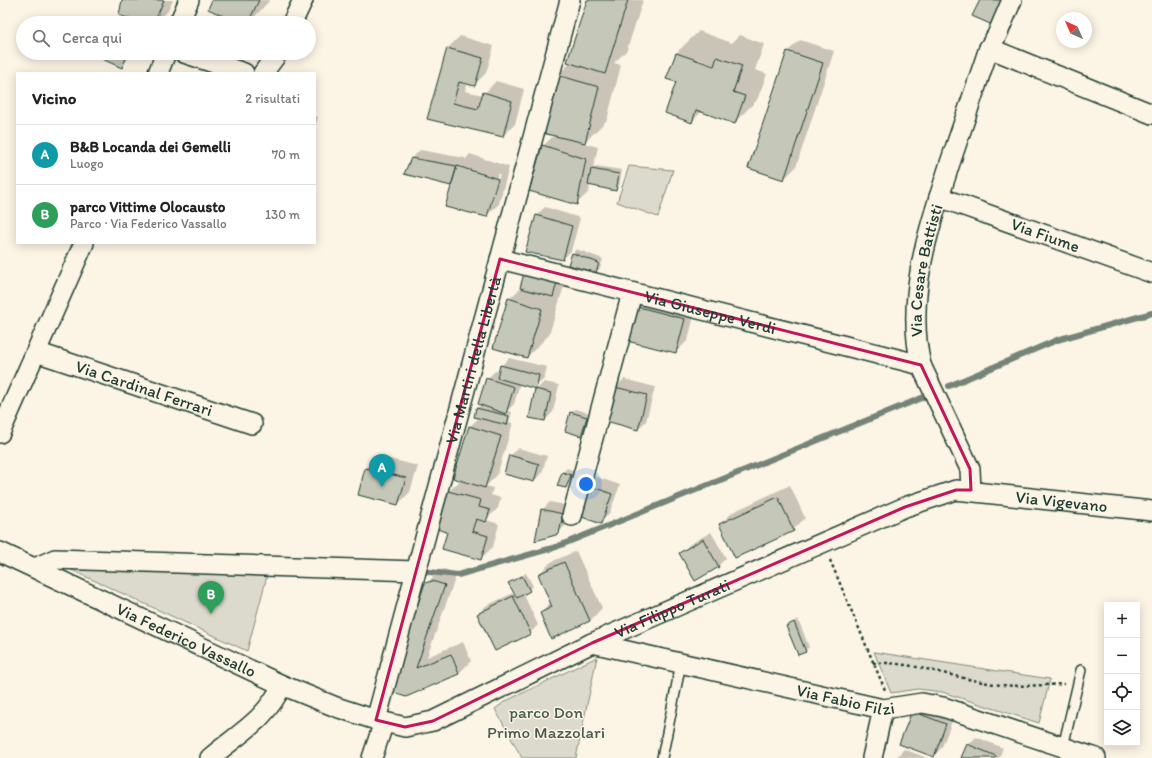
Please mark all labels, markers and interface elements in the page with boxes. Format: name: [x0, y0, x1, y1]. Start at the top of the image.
north arrow: [1056, 12, 1092, 48]
search box: [16, 16, 316, 60]
icon: search: [30, 27, 52, 49]
text: Cerca qui: [62, 29, 122, 47]
text: Vicino: [32, 88, 76, 108]
text: 2 risultati: [245, 91, 300, 106]
text: B&B Locanda dei Gemelli: [70, 138, 231, 156]
text: A: [41, 147, 49, 162]
text: 70 m: [272, 147, 300, 162]
text: Luogo: [70, 156, 104, 171]
text: parco Vittime Olocausto: [70, 198, 225, 216]
street label: Via Cesare Battisti: [906, 201, 946, 337]
text: B: [41, 207, 49, 222]
text: 130 m: [265, 207, 300, 222]
street label: Via Fiume: [1008, 214, 1082, 256]
text: Parco · Via Federico Vassallo: [70, 216, 227, 231]
street label: Via Martiri della Libertà: [441, 274, 505, 446]
street label: Via Giuseppe Verdi: [643, 286, 778, 338]
street label: Via Cardinal Ferrari: [73, 356, 215, 420]
pin: A: [369, 454, 395, 487]
your location: [576, 474, 596, 494]
street label: Via Vigevano: [1015, 486, 1109, 516]
street label: Via Filippo Turati: [611, 574, 733, 642]
pin: B: [198, 581, 224, 614]
street label: Via Federico Vassallo: [113, 598, 259, 681]
map controls: [1104, 602, 1140, 746]
button: +: [1104, 602, 1140, 638]
button: −: [1104, 638, 1140, 674]
button: locate: [1104, 674, 1140, 710]
street label: Via Fabio Filzi: [795, 680, 896, 719]
park label: parco Don Primo Mazzolari: [487, 702, 605, 742]
button: layers: [1104, 710, 1140, 746]

